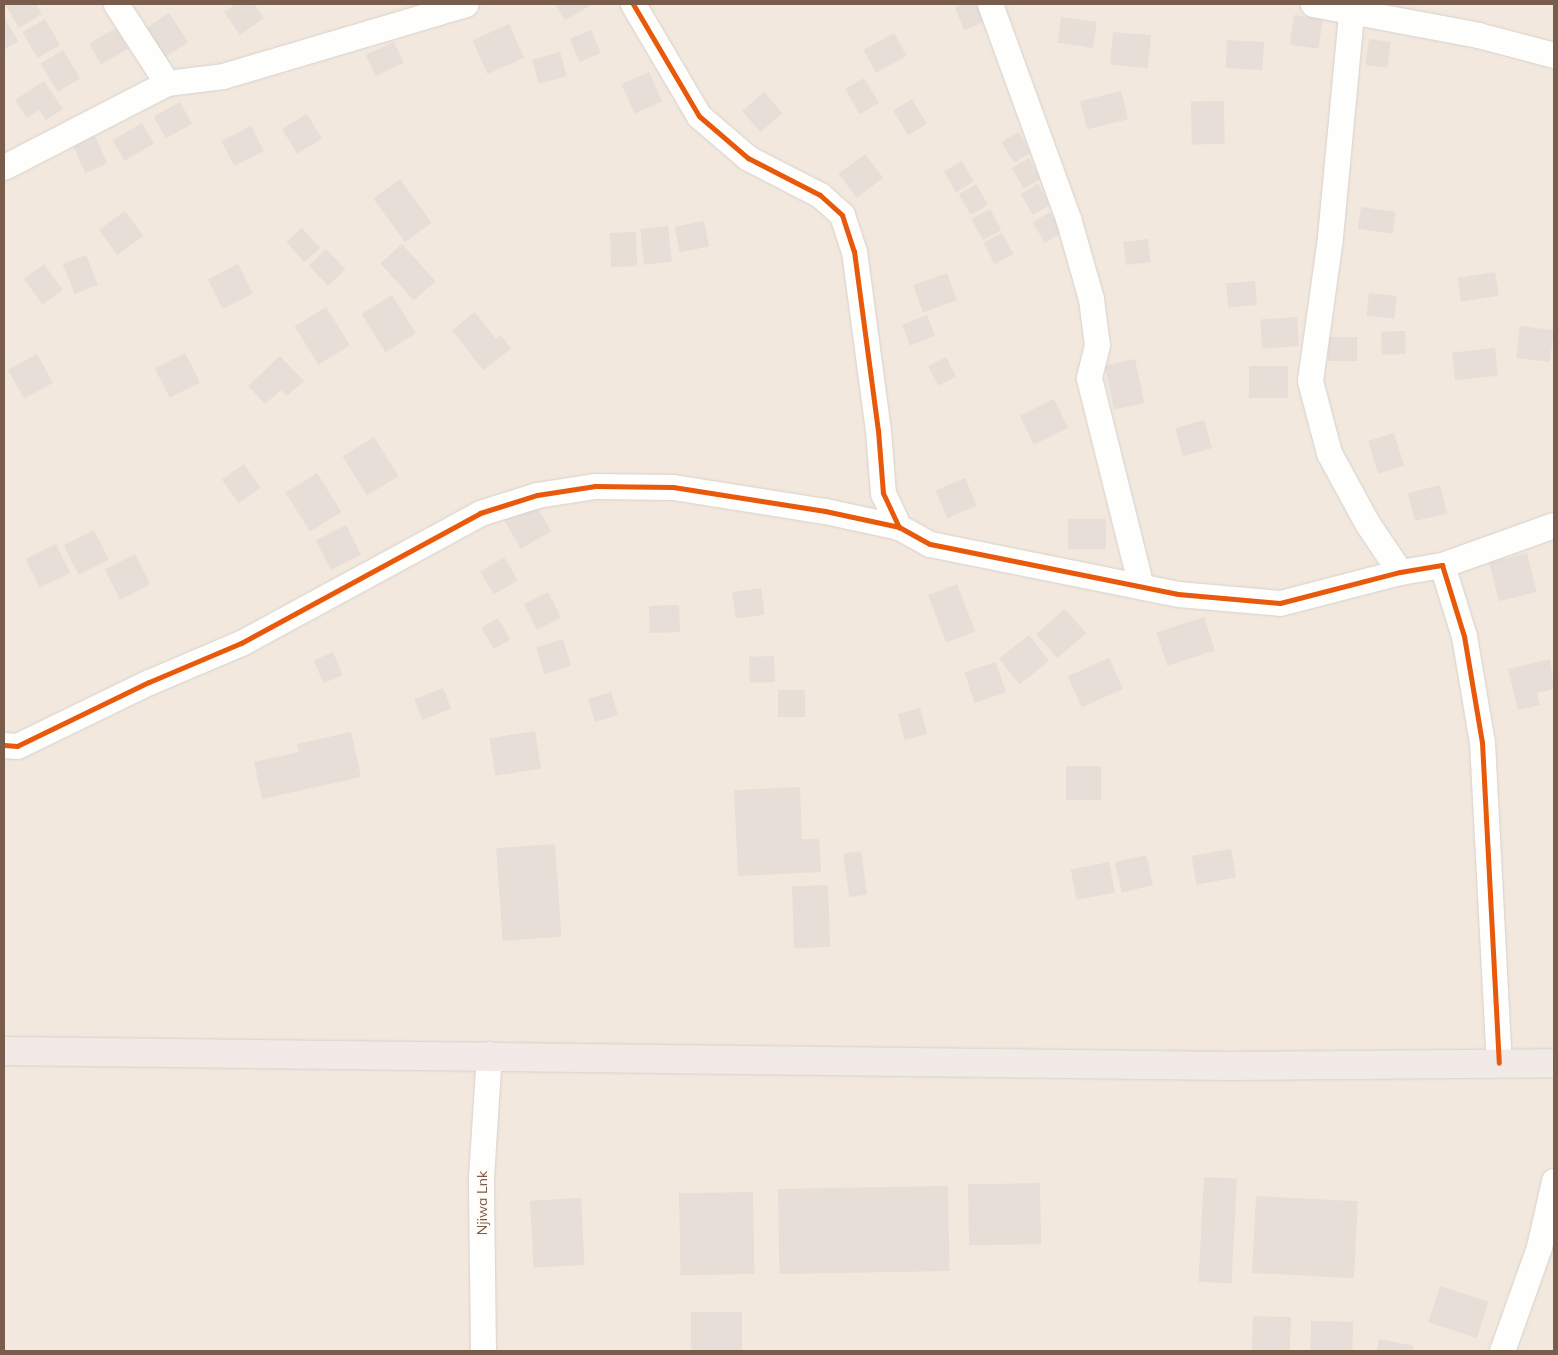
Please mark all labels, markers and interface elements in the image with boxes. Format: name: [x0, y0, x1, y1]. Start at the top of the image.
street label: Njiwa Lnk: [474, 1171, 490, 1235]

